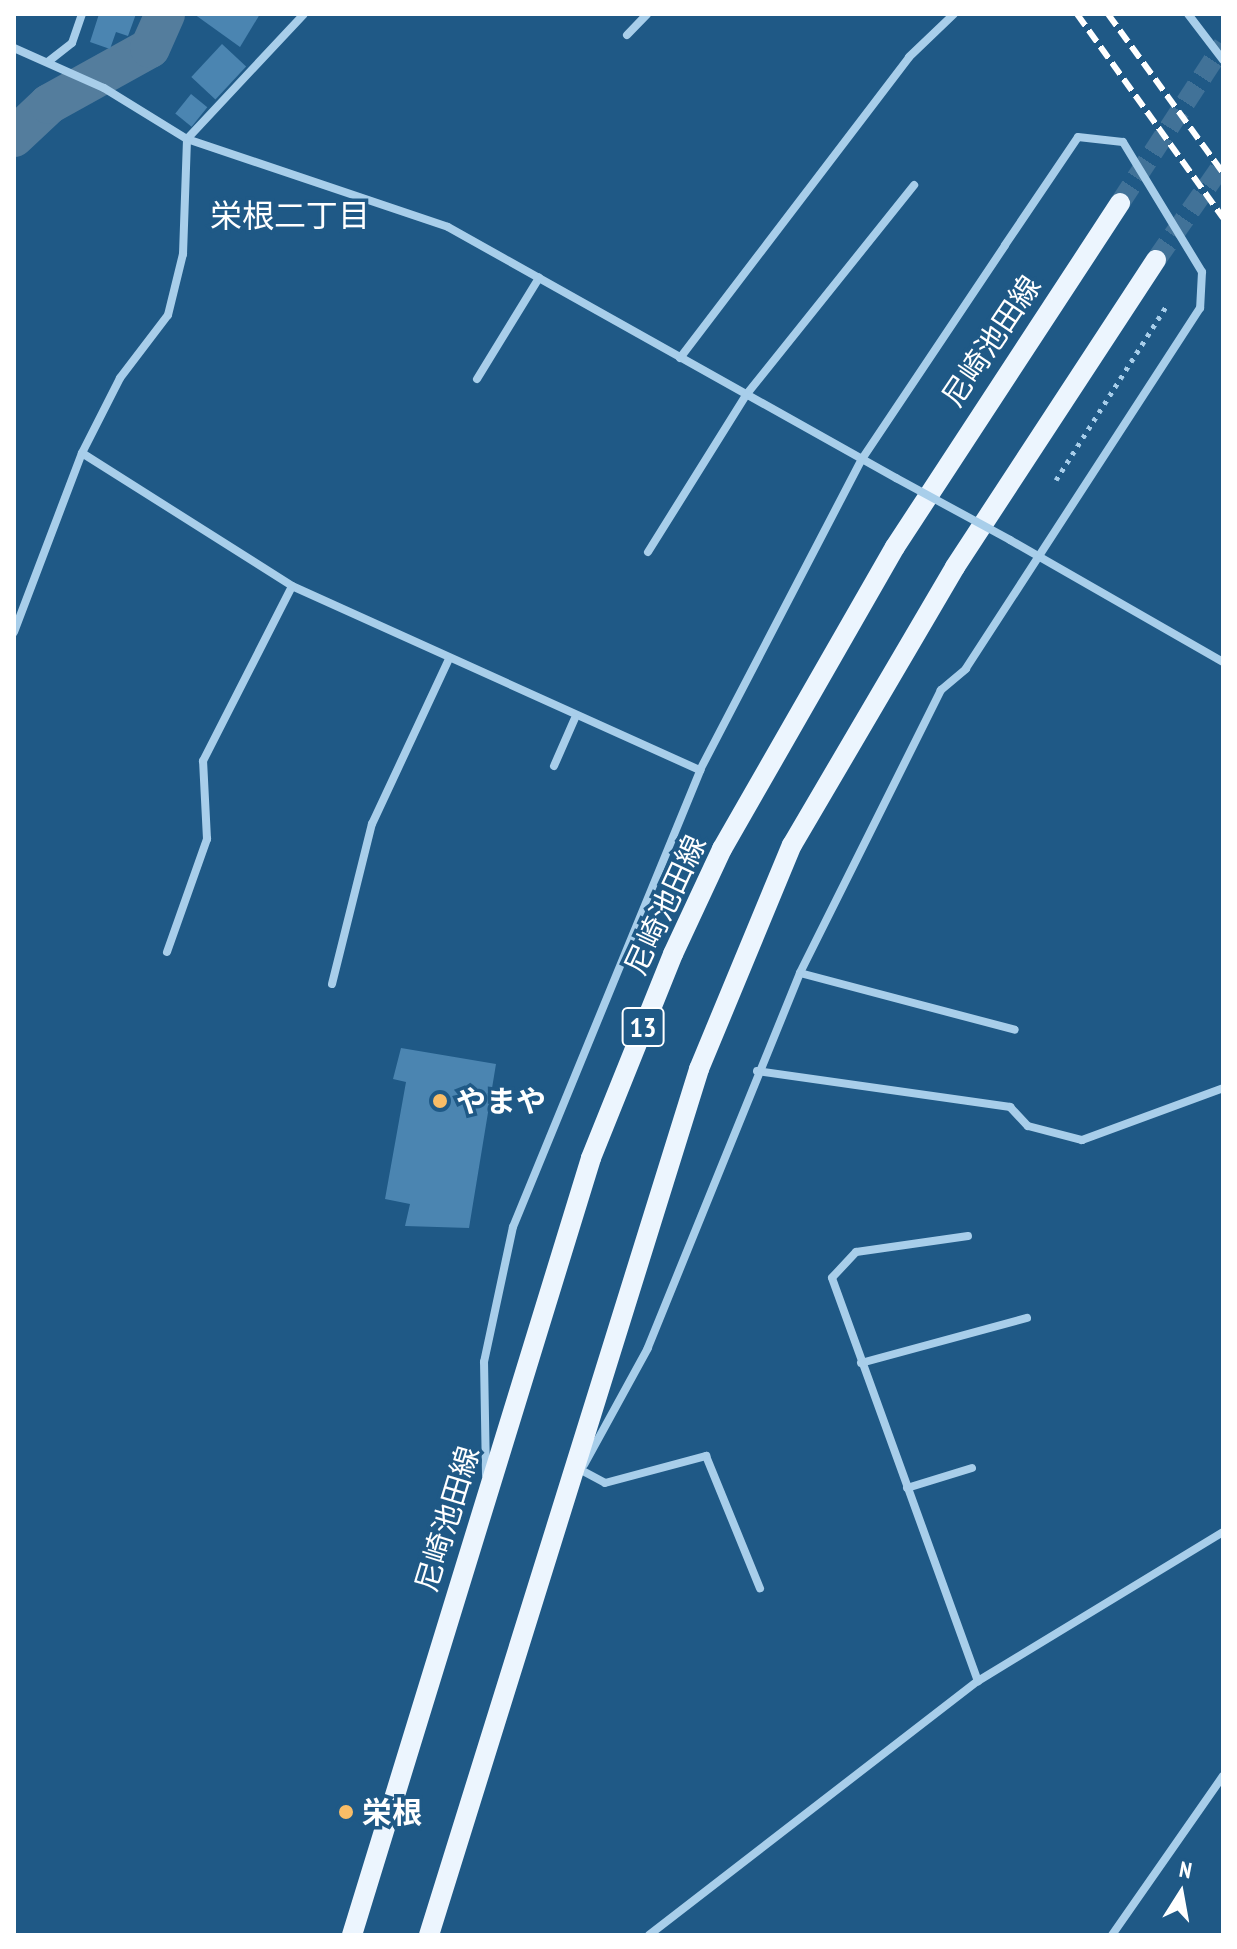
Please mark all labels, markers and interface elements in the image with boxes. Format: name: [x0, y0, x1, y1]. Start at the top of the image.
district label: 栄根二丁目: [210, 196, 370, 234]
street label: 尼崎池田線: [934, 269, 1048, 413]
street label: 尼崎池田線: [617, 829, 713, 981]
road number: 13: [621, 1003, 665, 1051]
place label: やまや: [456, 1083, 546, 1119]
marker: やまや: [431, 1092, 449, 1110]
street label: 尼崎池田線: [408, 1442, 486, 1596]
place label: 栄根: [362, 1794, 422, 1830]
marker: 栄根: [337, 1803, 355, 1821]
north arrow: [1141, 1853, 1221, 1933]
text: N: [1177, 1855, 1194, 1884]

